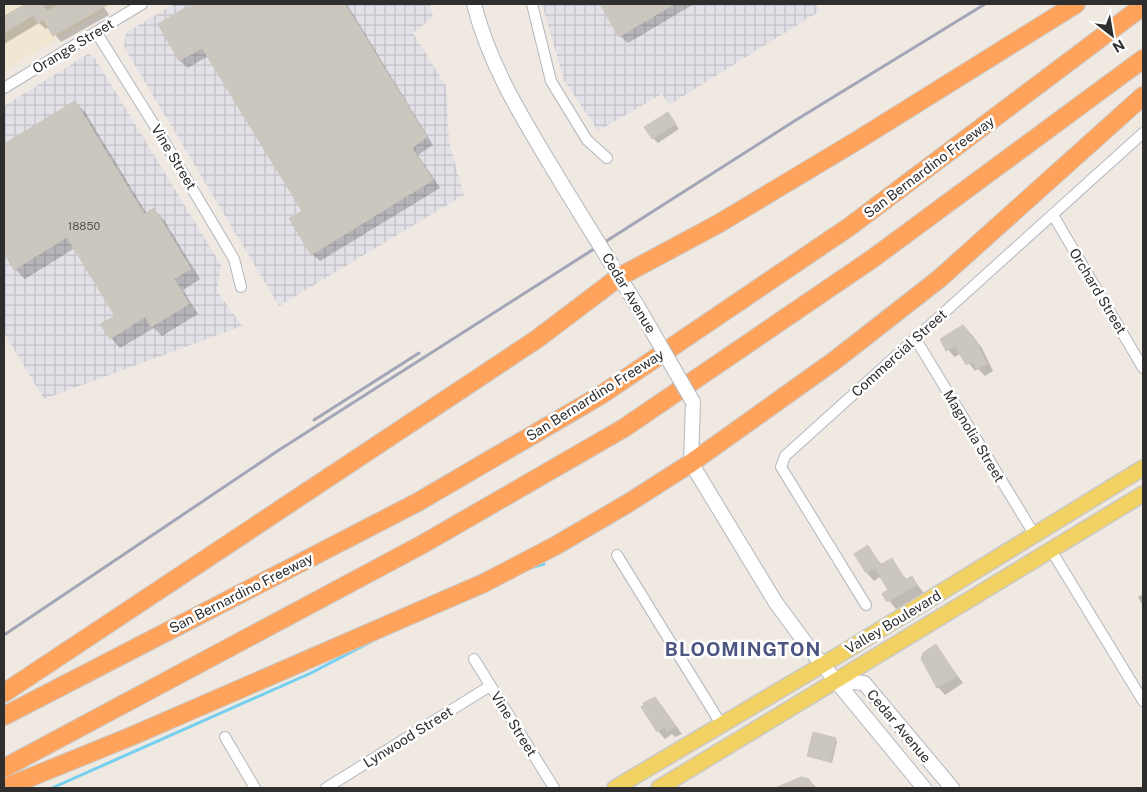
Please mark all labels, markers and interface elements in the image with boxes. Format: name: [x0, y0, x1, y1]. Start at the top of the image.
north arrow: [1087, 10, 1137, 60]
street label: Orange Street: [30, 15, 116, 77]
text: N: [1110, 36, 1128, 56]
street label: San Bernardino Freeway: [861, 112, 998, 221]
street label: Vine Street: [148, 122, 200, 192]
house number: 18850: [68, 220, 100, 232]
street label: Orchard Street: [1066, 245, 1130, 337]
street label: Cedar Avenue: [599, 250, 659, 336]
street label: Commercial Street: [848, 306, 950, 400]
street label: San Bernardino Freeway: [523, 346, 667, 444]
street label: Magnolia Street: [940, 387, 1008, 485]
street label: San Bernardino Freeway: [167, 550, 316, 636]
street label: Valley Boulevard: [842, 587, 944, 657]
district label: BLOOMINGTON: [665, 638, 821, 660]
street label: Cedar Avenue: [864, 686, 934, 766]
street label: Vine Street: [488, 689, 540, 759]
street label: Lynwood Street: [360, 703, 456, 771]

